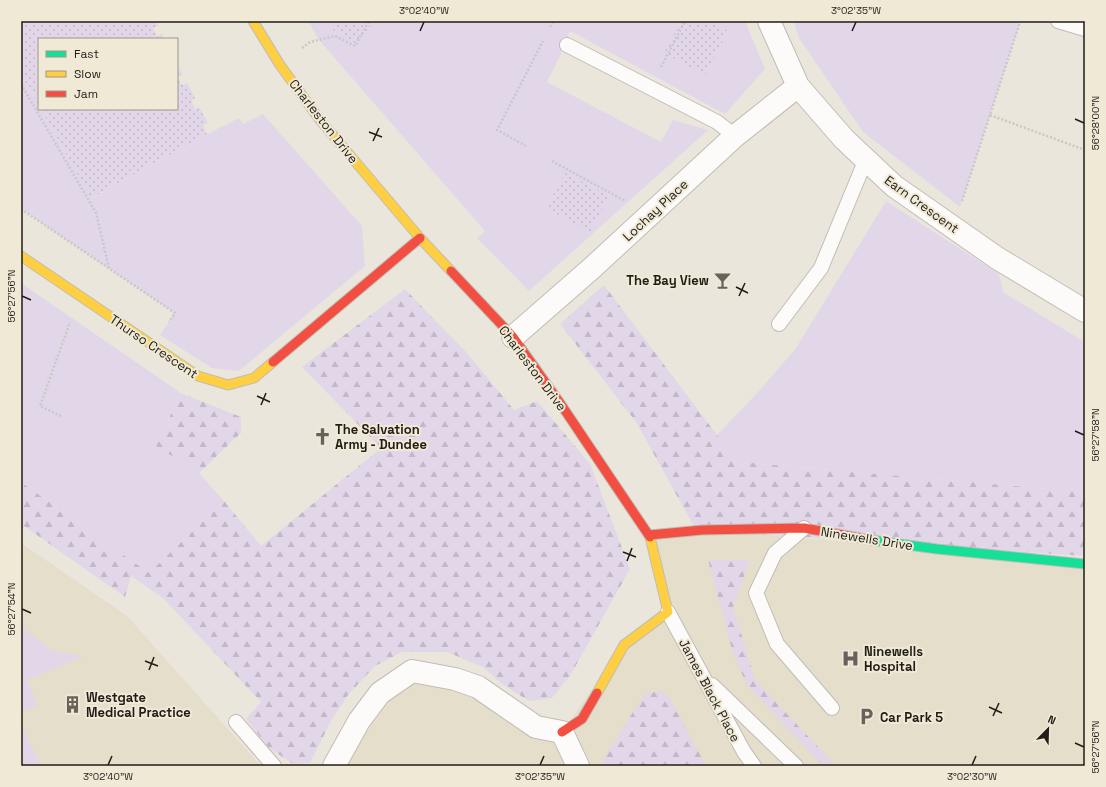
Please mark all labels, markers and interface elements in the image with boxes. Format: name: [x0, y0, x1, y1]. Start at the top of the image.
text: 3°02'40"W: [399, 4, 449, 17]
text: 3°02'35"W: [831, 4, 881, 17]
legend: [38, 38, 178, 110]
text: Fast: [74, 46, 99, 62]
text: Slow: [74, 66, 101, 82]
street label: Charleston Drive: [285, 76, 362, 167]
text: Jam: [74, 86, 98, 102]
text: 56°28'00"N: [1089, 96, 1102, 150]
street label: Earn Crescent: [881, 172, 962, 237]
street label: Lochay Place: [619, 176, 692, 245]
text: 56°27'56"N: [5, 269, 18, 323]
bar icon: The Bay View: [712, 270, 732, 290]
place label: The Bay View: [626, 272, 709, 289]
street label: Thurso Crescent: [106, 310, 201, 382]
street label: Charleston Drive: [495, 322, 570, 414]
text: 56°27'58"N: [1089, 408, 1102, 462]
place label: The Salvation Army - Dundee: [335, 421, 427, 453]
church icon: The Salvation Army - Dundee: [312, 426, 332, 446]
street label: Ninewells Drive: [820, 523, 914, 554]
text: 56°27'54"N: [5, 583, 18, 635]
street label: James Black Place: [675, 636, 744, 745]
place label: Ninewells Hospital: [864, 643, 923, 675]
hospital icon: Ninewells Hospital: [841, 648, 861, 668]
place label: Westgate Medical Practice: [86, 689, 191, 721]
building icon: Westgate Medical Practice: [63, 694, 83, 714]
parking icon: Car Park 5: [857, 707, 877, 727]
place label: Car Park 5: [880, 709, 943, 726]
north arrow: [1028, 709, 1068, 749]
text: N: [1046, 712, 1058, 728]
text: 56°27'56"N: [1089, 720, 1102, 774]
text: 3°02'40"W: [83, 770, 133, 783]
text: 3°02'35"W: [515, 770, 565, 783]
text: 3°02'30"W: [947, 770, 997, 783]

